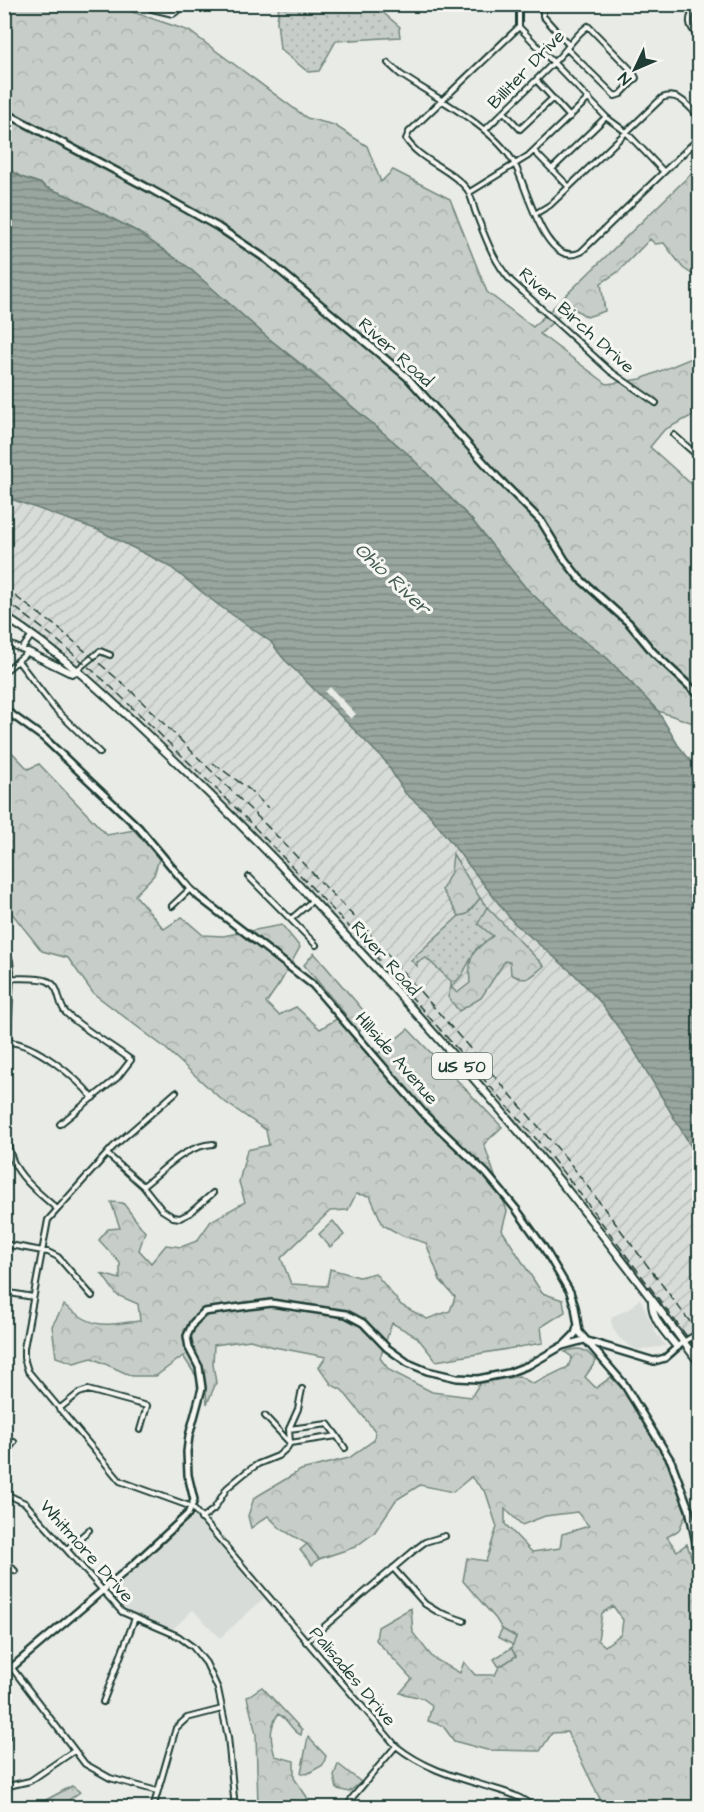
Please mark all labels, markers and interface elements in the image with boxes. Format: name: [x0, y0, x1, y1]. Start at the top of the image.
street label: Billiter Drive: [482, 24, 571, 115]
north arrow: [605, 39, 665, 99]
text: N: [614, 67, 636, 90]
street label: River Birch Drive: [513, 262, 640, 379]
street label: River Road: [353, 312, 439, 393]
water label: Ohio River: [348, 536, 438, 623]
street label: River Road: [345, 915, 426, 1001]
street label: Hillside Avenue: [349, 1006, 444, 1110]
road number: US 50: [432, 1053, 492, 1079]
street label: Whitmore Drive: [34, 1495, 140, 1608]
street label: Palisades Drive: [304, 1621, 402, 1732]

